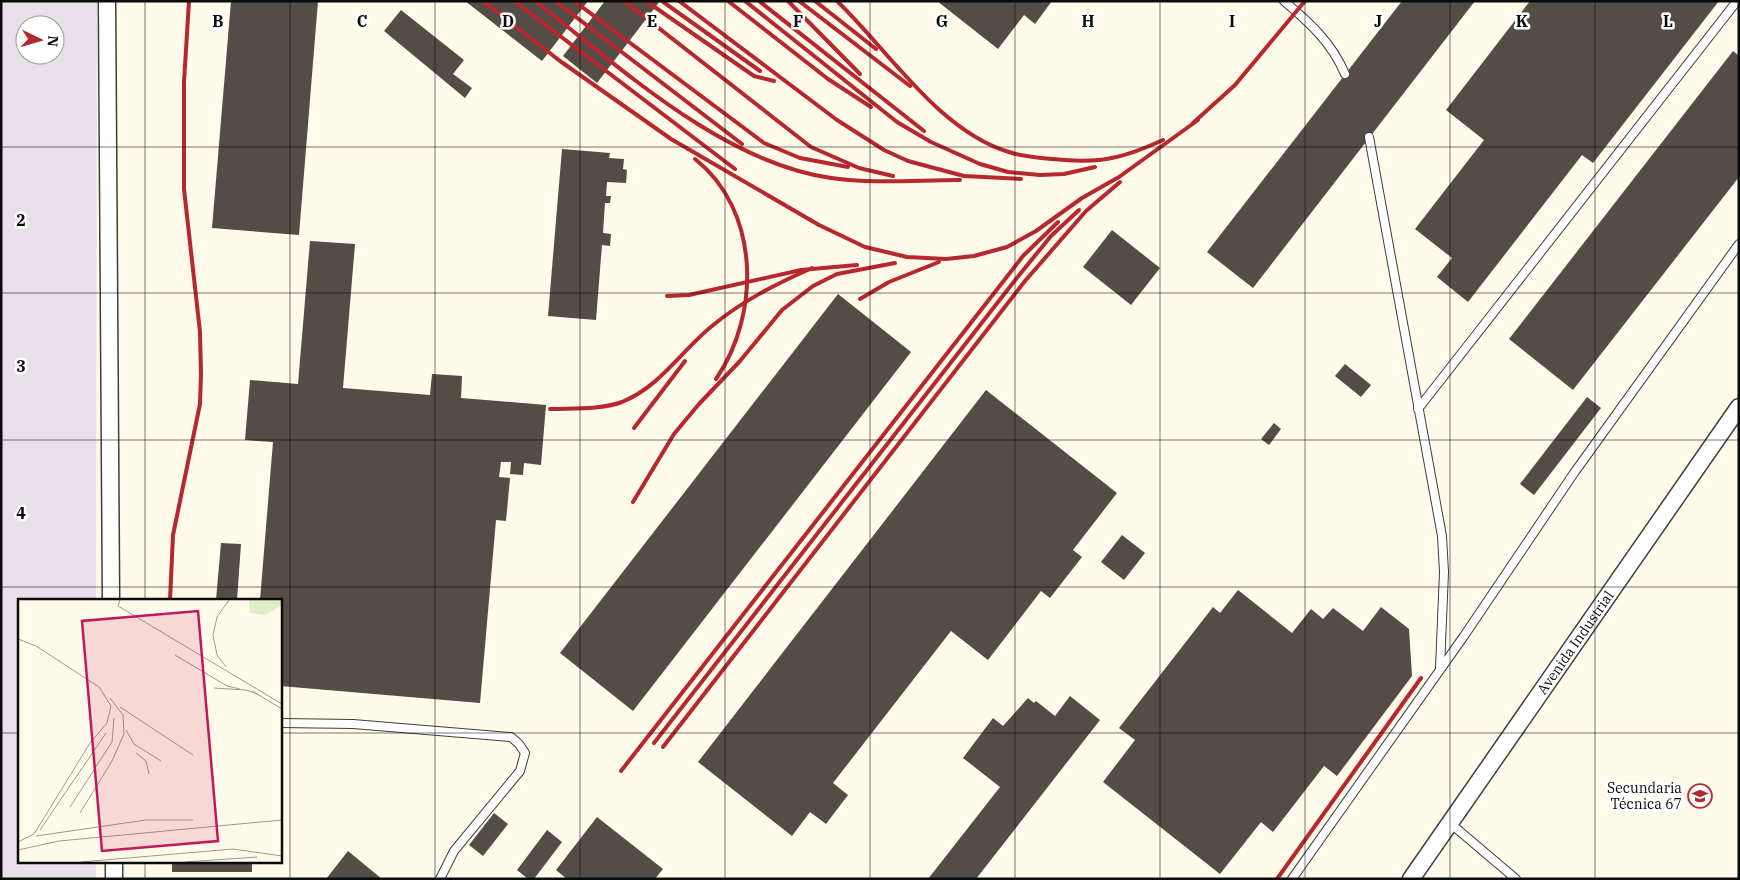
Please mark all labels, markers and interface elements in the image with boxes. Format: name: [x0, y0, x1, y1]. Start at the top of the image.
text: B: [212, 11, 224, 31]
text: C: [357, 11, 367, 31]
text: D: [502, 11, 514, 31]
text: E: [647, 11, 657, 31]
text: F: [793, 11, 803, 31]
text: G: [936, 11, 948, 31]
text: H: [1082, 11, 1095, 31]
text: I: [1229, 11, 1235, 31]
text: J: [1374, 11, 1382, 31]
text: K: [1516, 11, 1529, 31]
text: L: [1663, 11, 1673, 31]
north arrow: [15, 15, 65, 65]
text: N: [44, 35, 62, 47]
text: 2: [16, 210, 26, 230]
text: 3: [16, 356, 26, 376]
text: 4: [16, 503, 26, 523]
street label: Avenida Industrial: [1533, 587, 1618, 698]
inset map: [18, 599, 281, 862]
place label: Secundaria Técnica 67: [1607, 779, 1682, 813]
school or university icon: Secundaria Técnica 67: [1687, 783, 1713, 809]

